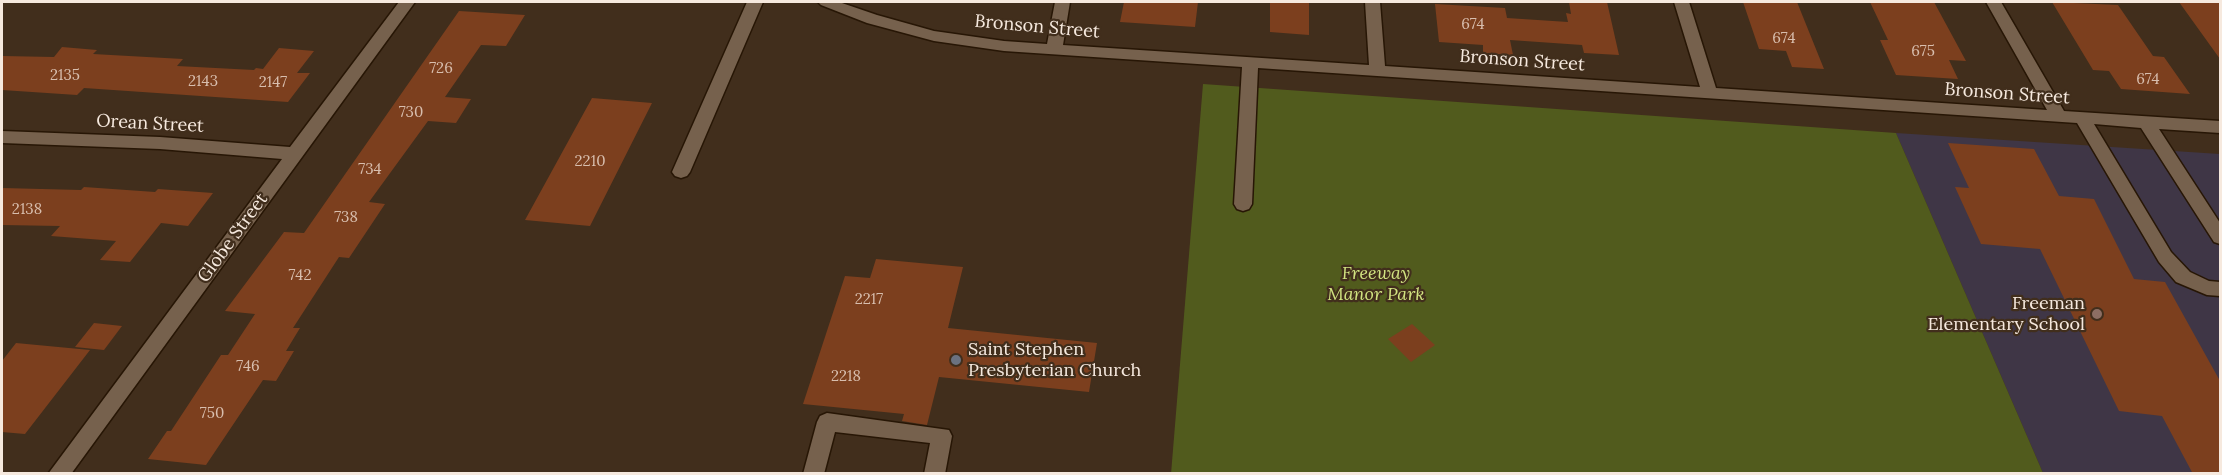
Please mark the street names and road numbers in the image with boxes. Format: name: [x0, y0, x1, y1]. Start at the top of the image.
street label: Bronson Street: [973, 11, 1101, 43]
street label: Bronson Street: [1459, 46, 1585, 76]
street label: Bronson Street: [1944, 79, 2070, 109]
street label: Orean Street: [96, 110, 204, 138]
street label: Globe Street: [193, 189, 273, 287]

